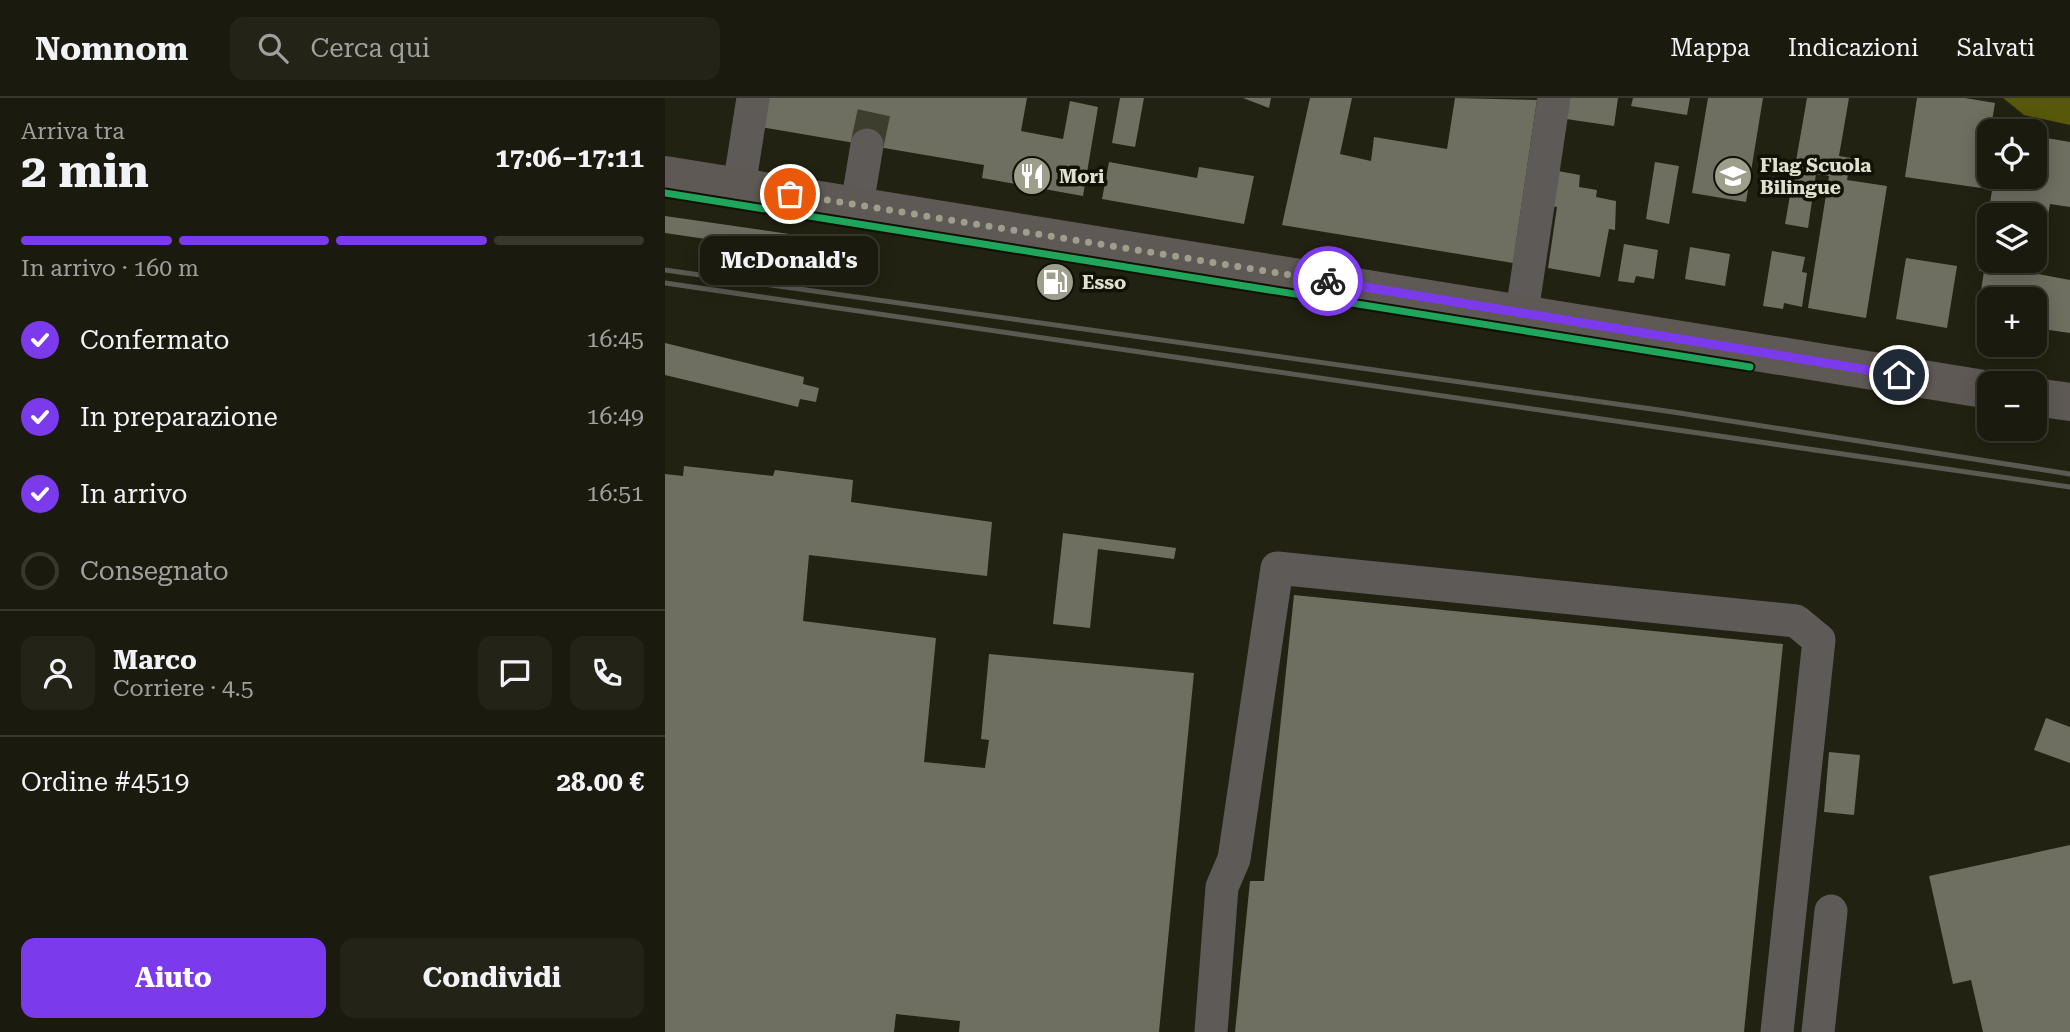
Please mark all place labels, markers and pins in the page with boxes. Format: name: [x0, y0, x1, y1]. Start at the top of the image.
place label: Flag Scuola Bilingue: [1760, 154, 1871, 199]
restaurant icon: Mori: [1011, 155, 1053, 197]
school or university icon: Flag Scuola Bilingue: [1712, 155, 1754, 197]
pin: [760, 164, 820, 224]
place label: Mori: [1059, 165, 1104, 188]
callout: McDonald's: [701, 236, 879, 285]
fuel station icon: Esso: [1034, 261, 1076, 303]
place label: Esso: [1082, 271, 1126, 294]
pin: [1869, 345, 1929, 405]

